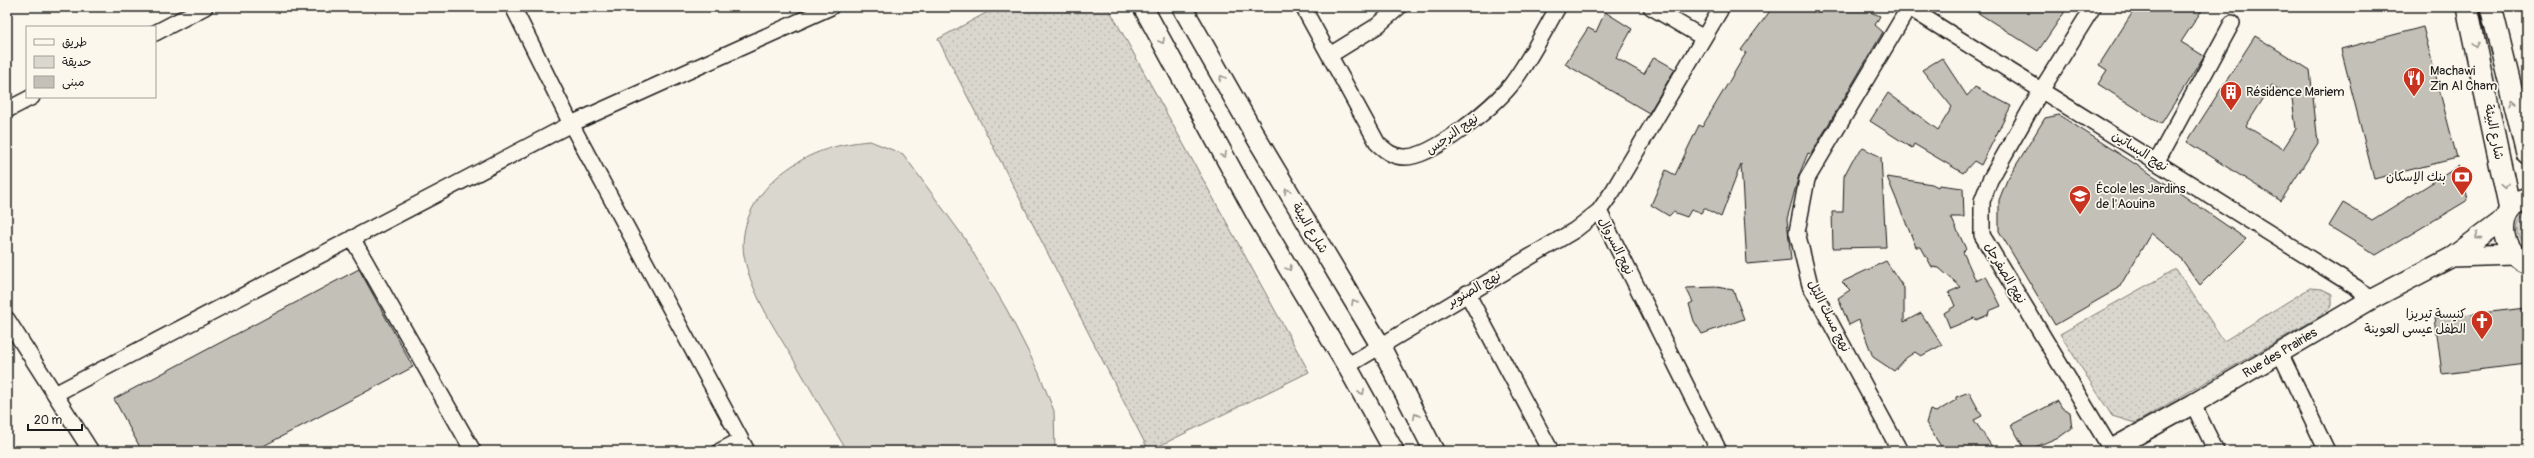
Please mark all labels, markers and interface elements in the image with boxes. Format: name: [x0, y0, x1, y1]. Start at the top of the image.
legend: [26, 26, 156, 98]
text: طريق: [62, 35, 87, 50]
one-way arrow: [1157, 37, 1164, 44]
one-way arrow: [2472, 42, 2480, 48]
text: حديقة: [62, 55, 91, 70]
place label: Machawi Zin Al Cham: [2430, 63, 2497, 94]
restaurant icon: Machawi Zin Al Cham: [2401, 65, 2427, 98]
text: مبنى: [62, 75, 85, 90]
one-way arrow: [1220, 75, 1227, 82]
building icon: Résidence Mariem: [2218, 79, 2244, 112]
place label: Résidence Mariem: [2246, 84, 2345, 100]
one-way arrow: [2510, 98, 2518, 105]
street label: شارع البيئة: [2480, 103, 2507, 161]
street label: نهج النرجس: [1423, 110, 1482, 159]
street label: نهج البساتين: [2108, 127, 2171, 175]
one-way arrow: [1219, 151, 1227, 158]
bank icon: بنك الإسكان: [2449, 164, 2475, 197]
place label: بنك الإسكان: [2386, 169, 2446, 185]
place label: École les Jardins de l'Aouina: [2096, 181, 2186, 212]
school or university icon: École les Jardins de l'Aouina: [2067, 183, 2093, 216]
one-way arrow: [2500, 183, 2509, 189]
one-way arrow: [1285, 188, 1292, 195]
street label: شارع البيئة: [1288, 200, 1331, 257]
street label: نهج السروال: [1594, 215, 1637, 278]
one-way arrow: [2476, 232, 2483, 239]
street label: نهج الصفرجل: [1980, 239, 2030, 307]
one-way arrow: [1284, 264, 1291, 271]
street label: نهج الصنوبر: [1443, 267, 1504, 312]
street label: نهج مسك الليل: [1803, 277, 1854, 355]
one-way arrow: [1351, 299, 1359, 306]
place label: كنيسة تيريزا الطفل عيسى العوينة: [2364, 306, 2466, 338]
church icon: كنيسة تيريزا الطفل عيسى العوينة: [2469, 308, 2495, 341]
street label: Rue des Prairies: [2240, 324, 2320, 381]
one-way arrow: [1357, 388, 1364, 395]
scale bar: [28, 406, 82, 432]
text: 20 m: [34, 413, 63, 428]
one-way arrow: [1413, 413, 1421, 421]

